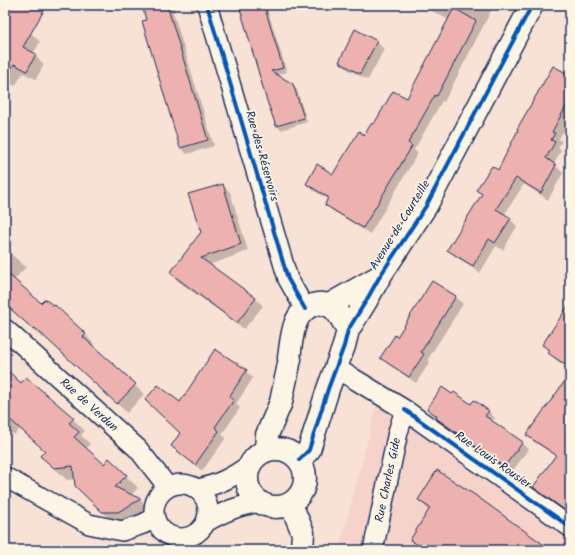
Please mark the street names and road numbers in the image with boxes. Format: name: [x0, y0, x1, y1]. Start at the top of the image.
street label: Rue des Réservoirs: [240, 108, 284, 204]
street label: Avenue de Courteille: [365, 176, 436, 274]
street label: Rue de Verdun: [55, 373, 123, 437]
street label: Rue Louis Rousier: [451, 427, 536, 494]
street label: Rue Charles Gide: [370, 435, 406, 524]

